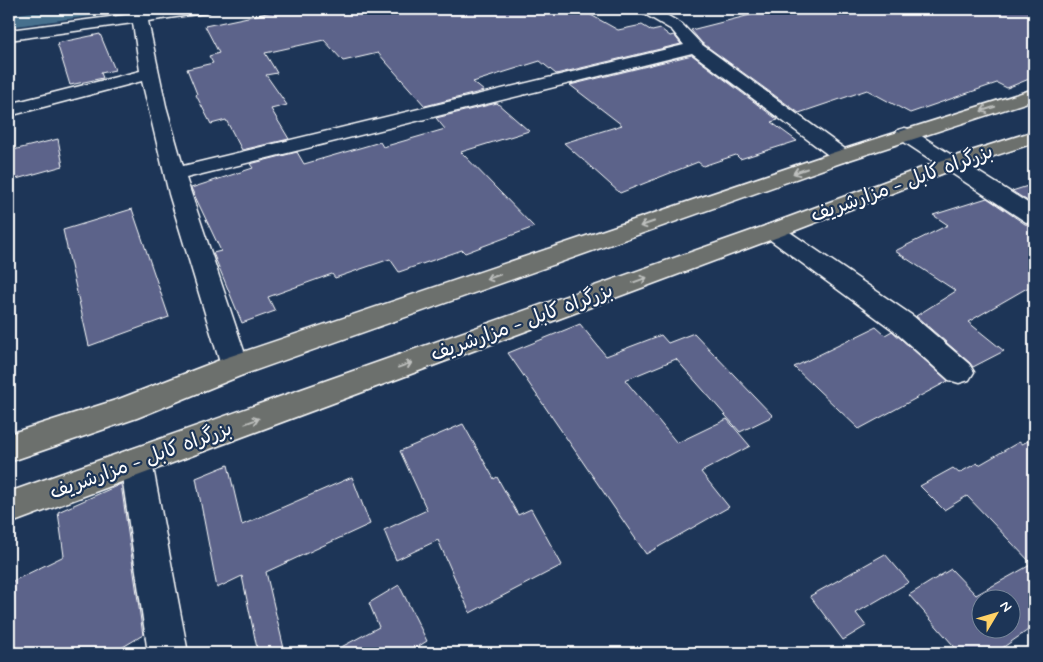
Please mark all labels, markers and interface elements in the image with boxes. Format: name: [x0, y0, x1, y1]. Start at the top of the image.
one-way arrow: [980, 104, 996, 114]
street label: بزرگراه کابل - مزارشریف: [807, 138, 997, 230]
one-way arrow: [792, 166, 808, 176]
one-way arrow: [639, 220, 655, 229]
one-way arrow: [486, 273, 501, 282]
one-way arrow: [632, 275, 647, 284]
street label: بزرگراه کابل - مزارشریف: [427, 277, 617, 369]
one-way arrow: [397, 360, 412, 369]
street label: بزرگراه کابل - مزارشریف: [46, 415, 236, 507]
one-way arrow: [244, 416, 259, 425]
north arrow: [970, 590, 1020, 640]
text: N: [995, 597, 1015, 616]

